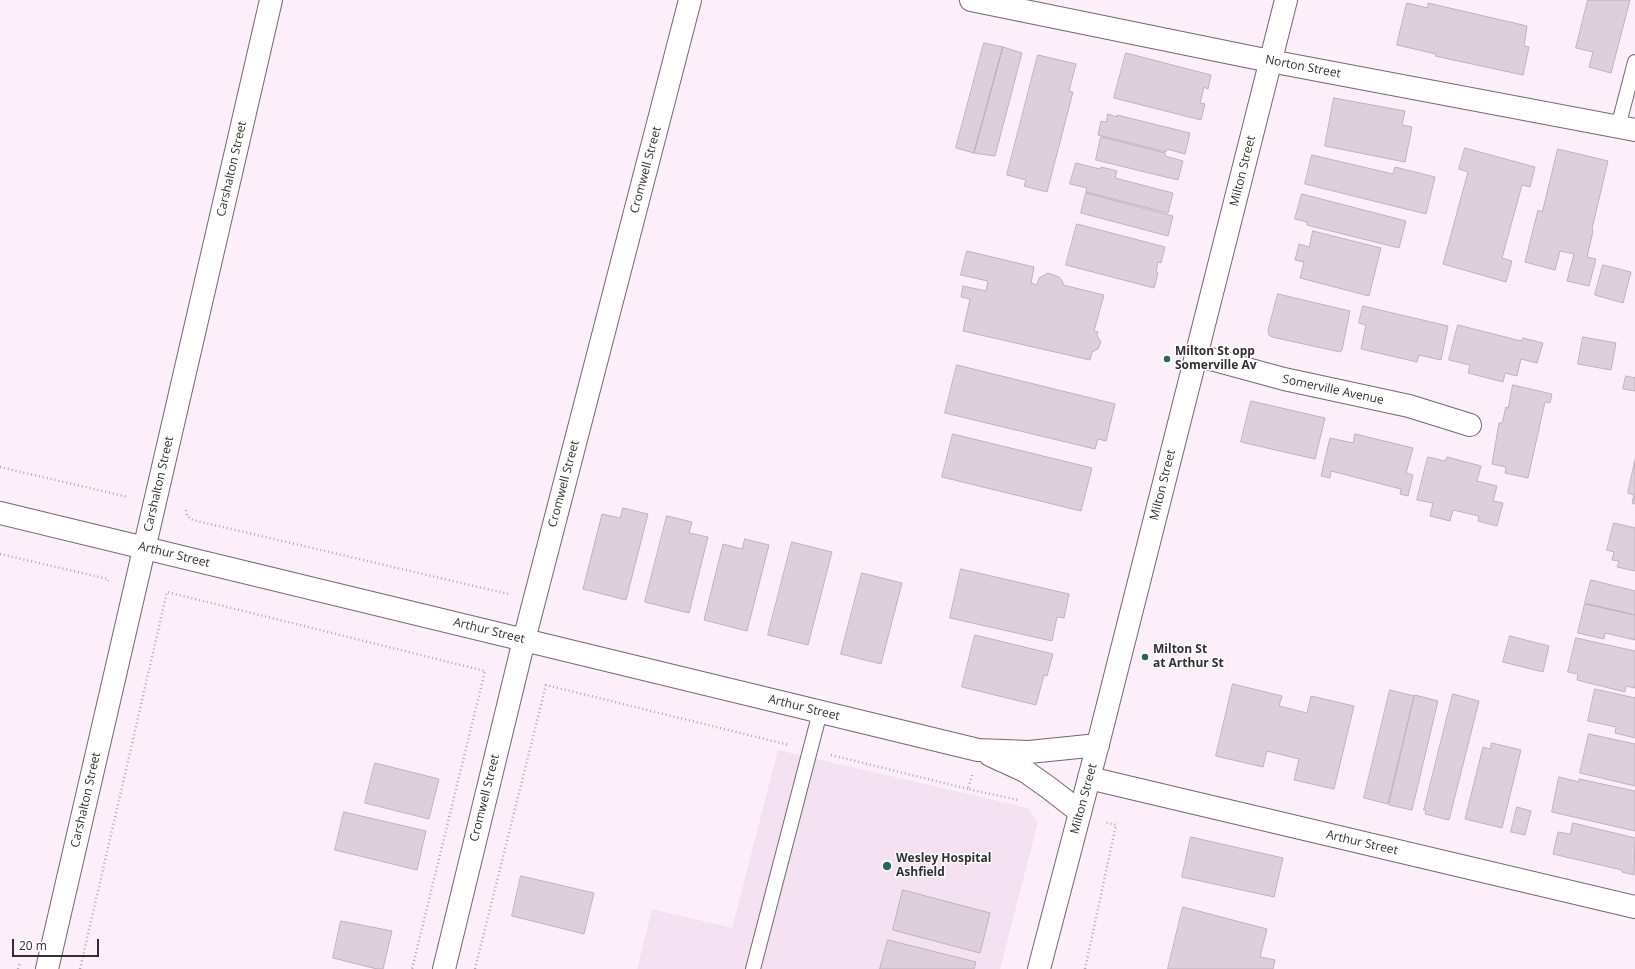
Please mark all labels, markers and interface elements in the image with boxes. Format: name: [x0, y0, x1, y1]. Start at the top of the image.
street label: Norton Street: [1264, 53, 1342, 81]
street label: Carshalton Street: [214, 120, 250, 218]
street label: Cromwell Street: [627, 125, 665, 215]
street label: Milton Street: [1227, 134, 1259, 208]
place label: Milton St opp Somerville Av: [1175, 345, 1256, 373]
marker: Milton St opp Somerville Av: [1162, 354, 1172, 364]
street label: Somerville Avenue: [1281, 372, 1385, 408]
street label: Carshalton Street: [141, 435, 177, 533]
street label: Cromwell Street: [545, 439, 583, 529]
street label: Milton Street: [1147, 448, 1179, 522]
street label: Arthur Street: [137, 539, 211, 571]
street label: Arthur Street: [452, 615, 526, 647]
place label: Milton St at Arthur St: [1153, 643, 1224, 671]
marker: Milton St at Arthur St: [1140, 652, 1150, 662]
street label: Arthur Street: [767, 692, 841, 724]
street label: Carshalton Street: [68, 751, 104, 849]
street label: Cromwell Street: [467, 753, 503, 843]
street label: Milton Street: [1068, 762, 1100, 836]
street label: Arthur Street: [1325, 828, 1399, 858]
place label: Wesley Hospital Ashfield: [896, 852, 991, 880]
marker: Wesley Hospital Ashfield: [881, 860, 893, 872]
scale bar: [14, 931, 101, 957]
text: 20 m: [19, 937, 47, 954]

